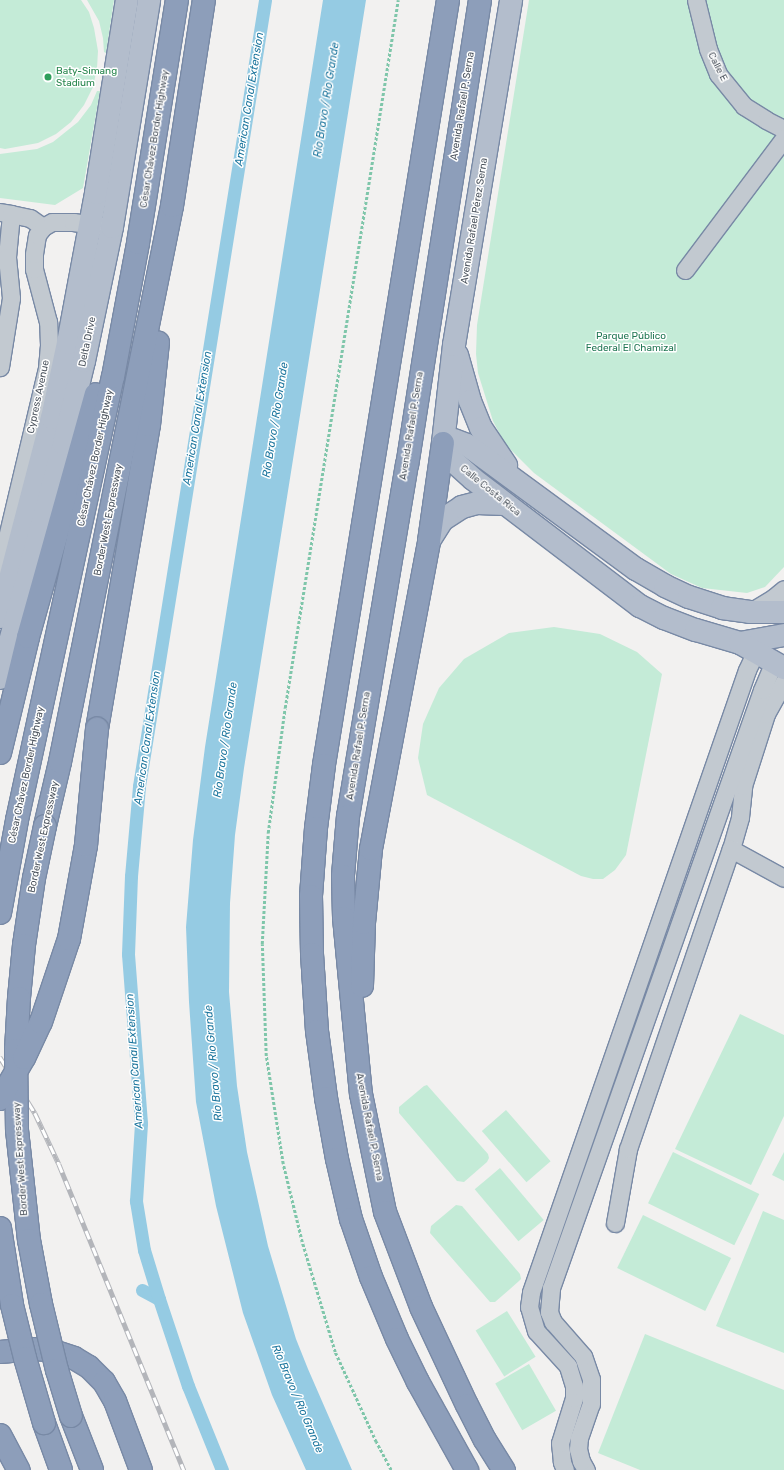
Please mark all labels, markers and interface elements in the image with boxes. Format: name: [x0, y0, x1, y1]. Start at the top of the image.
water label: American Canal Extension: [233, 31, 267, 167]
water label: Río Bravo / Rio Grande: [311, 41, 343, 159]
street label: Calle E: [705, 50, 729, 84]
street label: Avenida Rafael P. Serna: [449, 51, 477, 161]
place label: Baty-Simang Stadium: [56, 65, 117, 88]
street label: César Chávez Border Highway: [138, 69, 172, 209]
marker: Baty-Simang Stadium: [43, 72, 53, 82]
street label: Avenida Rafael Pérez Serna: [459, 157, 491, 285]
street label: Delta Drive: [77, 316, 99, 368]
park label: Parque Público Federal El Chamizal: [586, 330, 676, 354]
water label: American Canal Extension: [181, 350, 215, 486]
street label: Cypress Avenue: [25, 359, 53, 435]
water label: Río Bravo / Rio Grande: [260, 361, 292, 479]
street label: Avenida Rafael P. Serna: [398, 371, 426, 481]
street label: César Chávez Border Highway: [76, 388, 116, 528]
street label: Border West Expressway: [92, 463, 126, 577]
street label: Calle Costa Rica: [457, 463, 523, 519]
water label: American Canal Extension: [132, 670, 164, 806]
water label: Río Bravo / Rio Grande: [211, 681, 241, 799]
street label: Avenida Rafael P. Serna: [345, 691, 373, 801]
street label: César Chávez Border Highway: [7, 705, 47, 845]
street label: Border West Expressway: [26, 780, 62, 894]
water label: American Canal Extension: [124, 993, 146, 1129]
water label: Río Bravo / Rio Grande: [202, 1004, 226, 1122]
street label: Avenida Rafael P. Serna: [353, 1072, 385, 1182]
street label: Border West Expressway: [11, 1102, 31, 1216]
water label: Río Bravo / Rio Grande: [268, 1343, 326, 1455]

